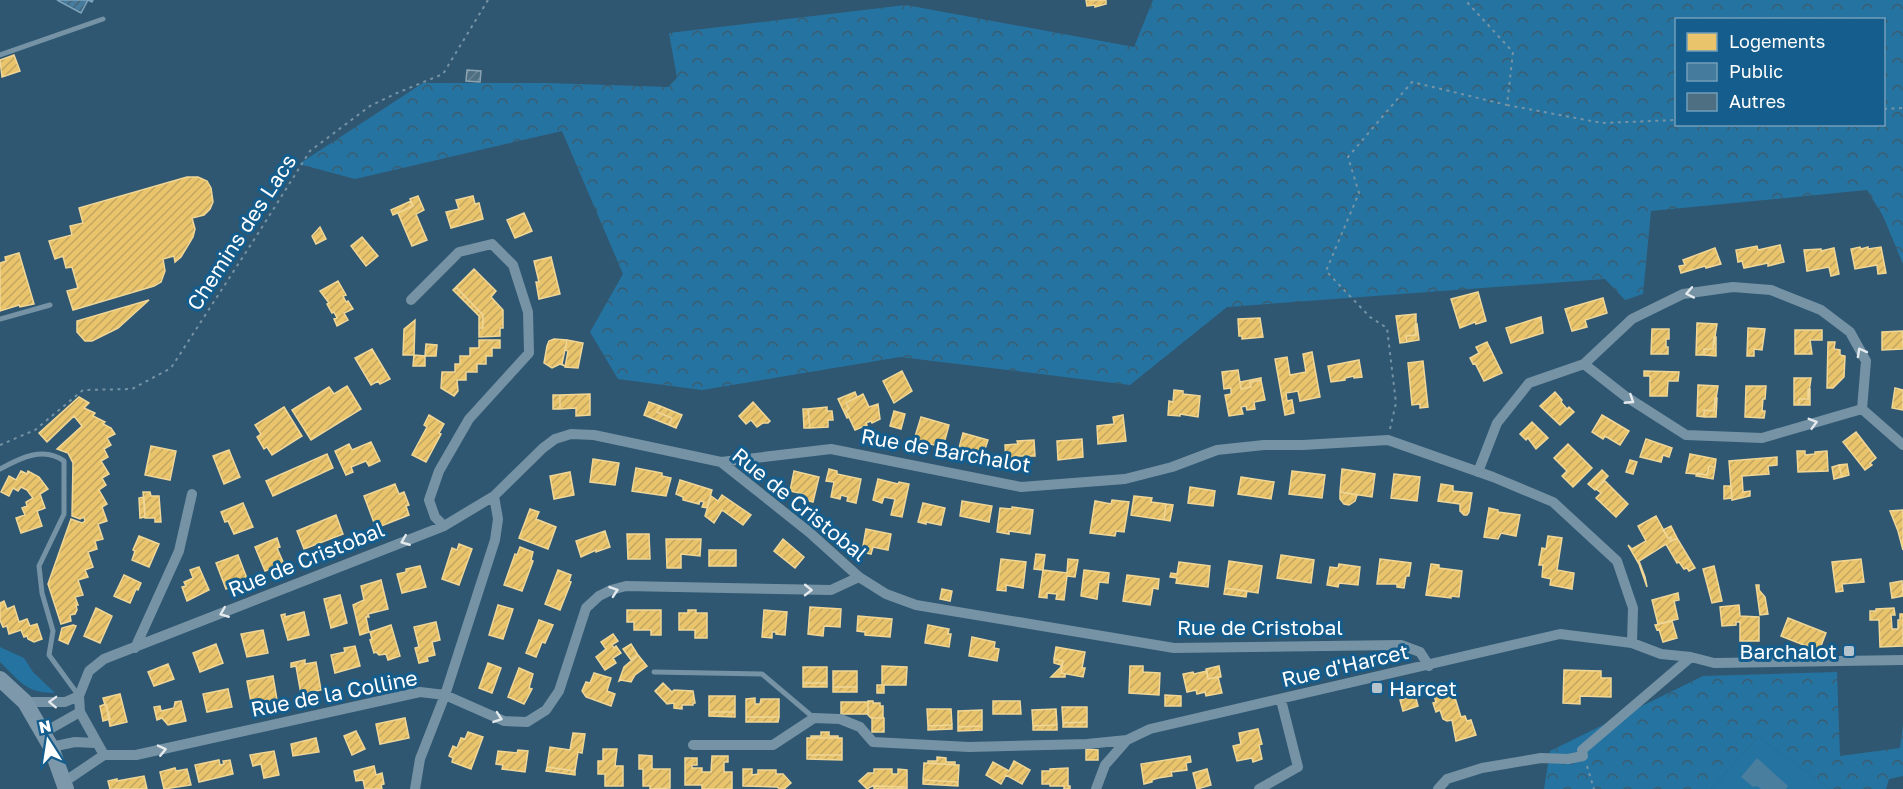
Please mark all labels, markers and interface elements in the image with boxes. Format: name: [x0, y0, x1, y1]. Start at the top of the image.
legend: [1675, 18, 1885, 126]
text: Logements: [1729, 30, 1825, 52]
text: Public: [1729, 60, 1783, 82]
text: Autres: [1729, 90, 1786, 112]
street label: Chemins des Lacs: [181, 149, 301, 315]
one-way arrow: [1685, 286, 1695, 299]
one-way arrow: [1857, 348, 1868, 358]
one-way arrow: [1624, 392, 1635, 403]
one-way arrow: [1808, 418, 1818, 431]
street label: Rue de Barchalot: [859, 422, 1033, 478]
street label: Rue de Cristobal: [727, 442, 873, 566]
street label: Rue de Cristobal: [224, 516, 388, 602]
one-way arrow: [400, 534, 411, 546]
one-way arrow: [803, 584, 812, 596]
one-way arrow: [608, 585, 619, 598]
one-way arrow: [219, 606, 230, 618]
street label: Rue de Cristobal: [1177, 614, 1343, 640]
street label: Rue d'Harcet: [1279, 638, 1411, 692]
place label: Barchalot: [1739, 638, 1837, 664]
marker: Barchalot: [1842, 644, 1856, 658]
street label: Rue de la Colline: [248, 664, 420, 722]
place label: Harcet: [1389, 675, 1457, 701]
marker: Harcet: [1370, 681, 1384, 695]
one-way arrow: [48, 696, 57, 708]
one-way arrow: [493, 710, 503, 723]
north arrow: [18, 711, 78, 771]
text: N: [37, 715, 53, 737]
one-way arrow: [156, 744, 166, 757]

